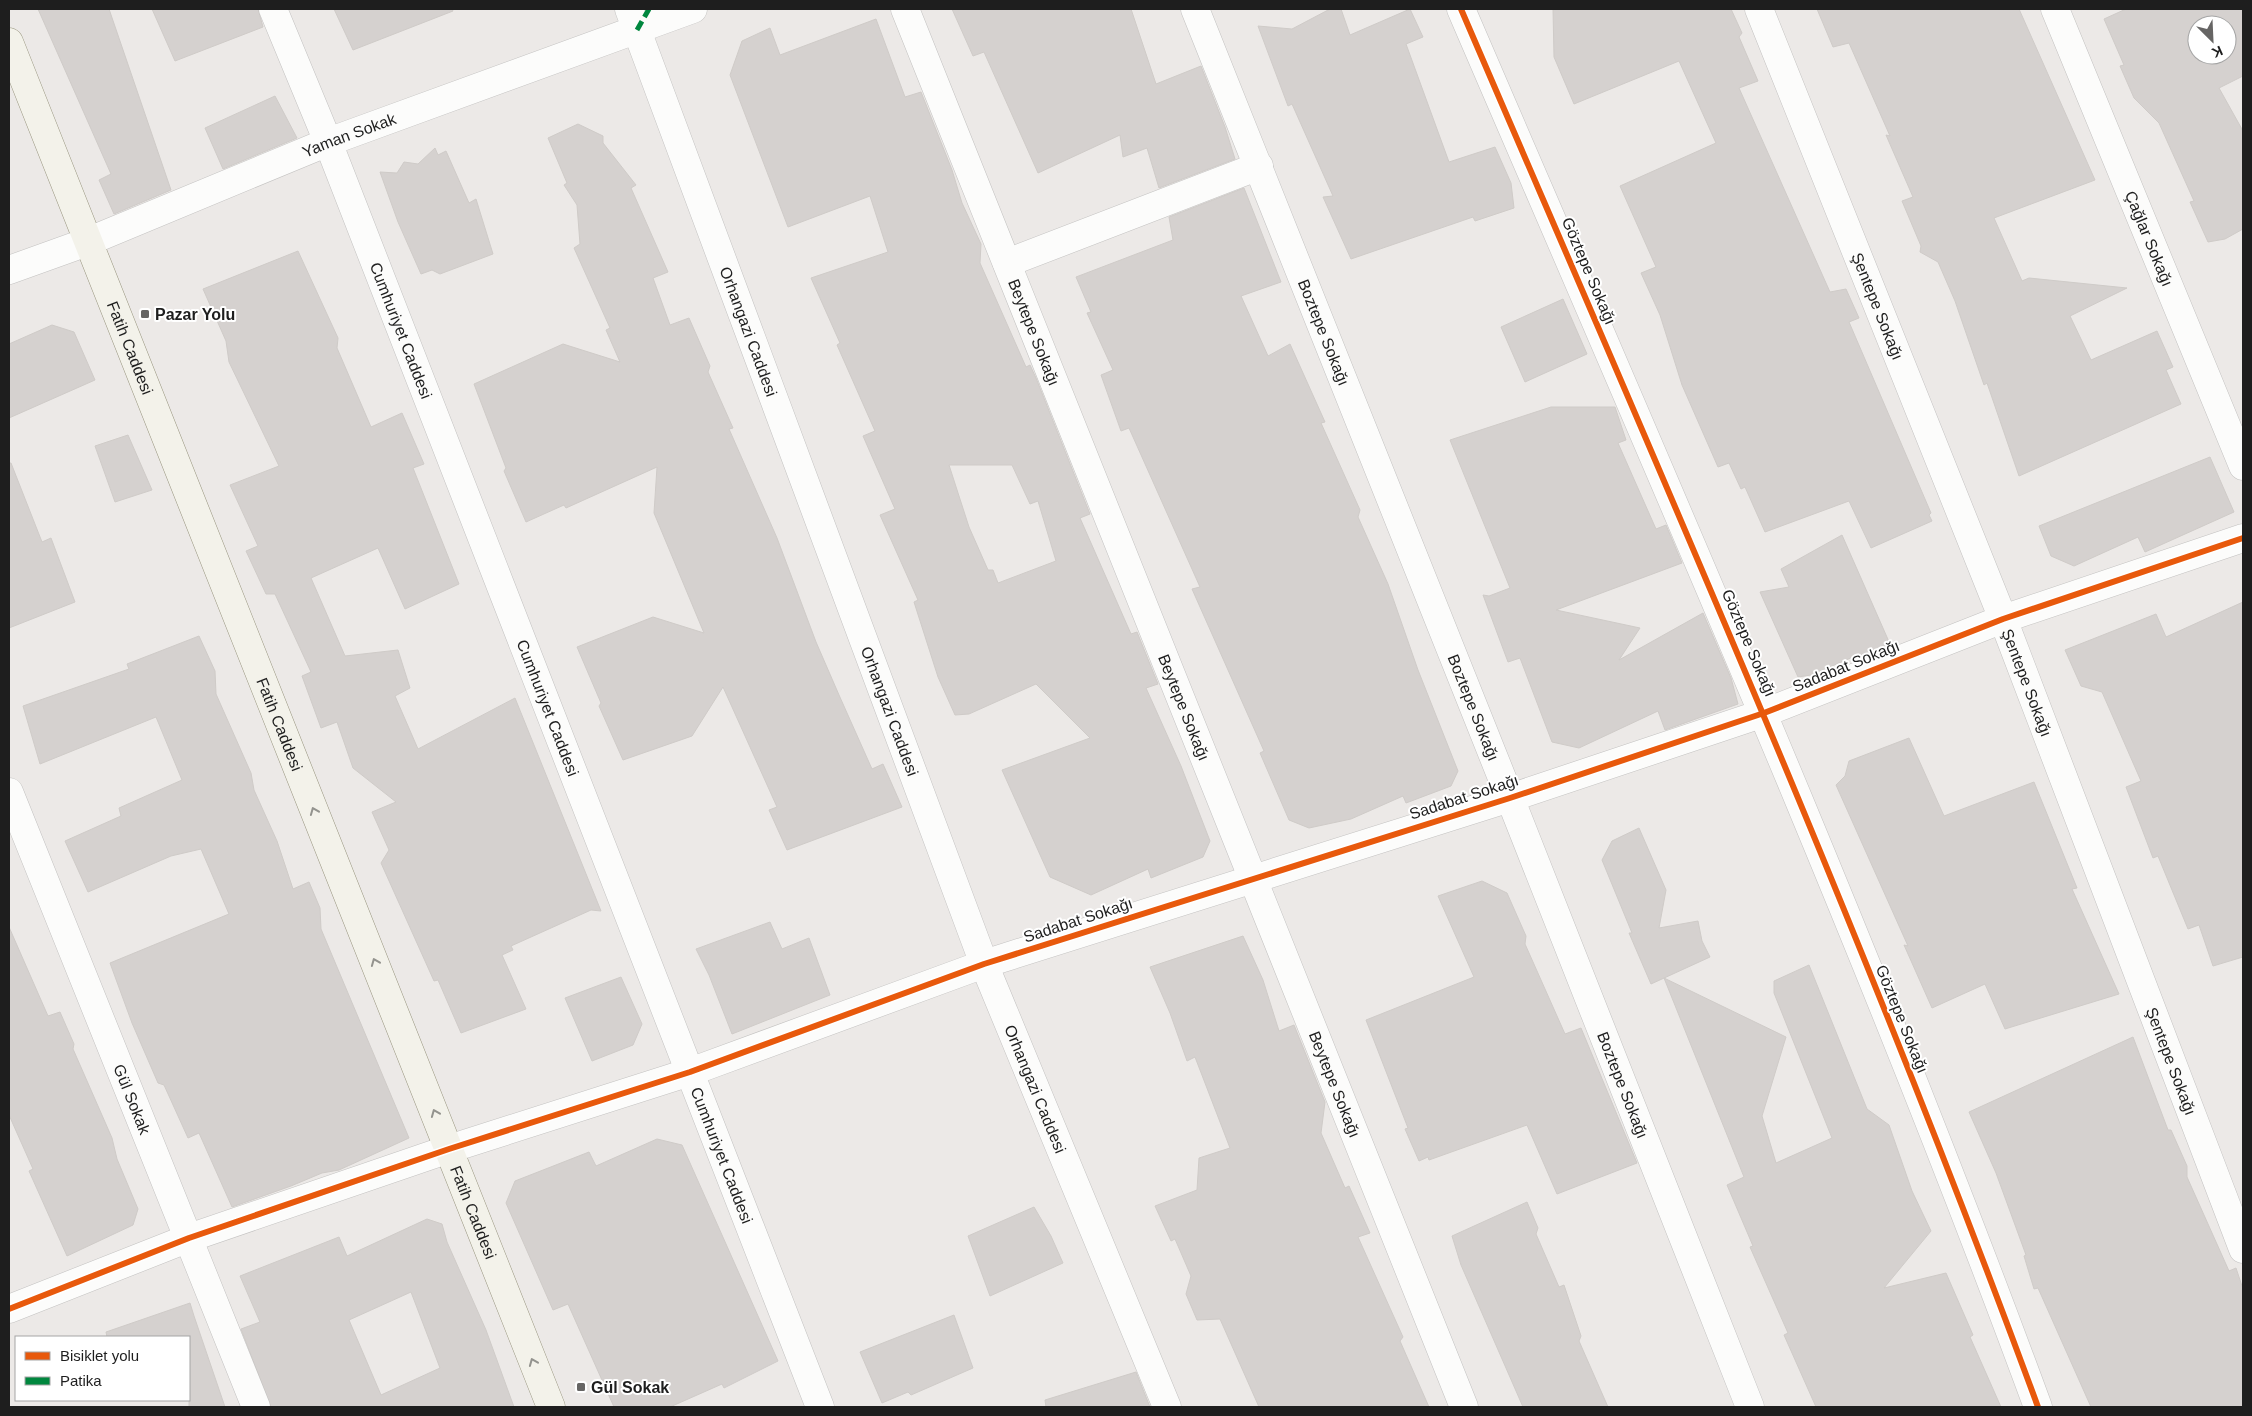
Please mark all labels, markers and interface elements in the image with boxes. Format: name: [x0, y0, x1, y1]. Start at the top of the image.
north arrow: [2187, 15, 2237, 65]
text: K: [2209, 43, 2225, 61]
street label: Yaman Sokak: [300, 109, 399, 160]
street label: Çağlar Sokağı: [2122, 188, 2177, 289]
street label: Göztepe Sokağı: [1559, 215, 1619, 327]
street label: Şentepe Sokağı: [1849, 250, 1907, 362]
street label: Cumhuriyet Caddesi: [367, 260, 435, 401]
street label: Orhangazi Caddesi: [717, 264, 781, 399]
street label: Beytepe Sokağı: [1005, 276, 1063, 388]
street label: Boztepe Sokağı: [1295, 277, 1353, 388]
street label: Fatih Caddesi: [104, 299, 157, 397]
place label: Pazar Yolu: [155, 306, 235, 323]
marker: Pazar Yolu: [139, 308, 151, 320]
street label: Göztepe Sokağı: [1719, 587, 1779, 699]
street label: Şentepe Sokağı: [1999, 626, 2055, 739]
street label: Cumhuriyet Caddesi: [514, 637, 582, 778]
street label: Sadabat Sokağı: [1790, 637, 1902, 695]
street label: Orhangazi Caddesi: [858, 644, 922, 778]
street label: Beytepe Sokağı: [1155, 652, 1213, 763]
street label: Boztepe Sokağı: [1445, 652, 1503, 763]
street label: Fatih Caddesi: [254, 675, 306, 773]
street label: Sadabat Sokağı: [1407, 771, 1521, 823]
one-way arrow: [310, 807, 321, 816]
street label: Sadabat Sokağı: [1021, 894, 1135, 946]
one-way arrow: [370, 958, 381, 967]
street label: Göztepe Sokağı: [1873, 963, 1931, 1075]
street label: Şentepe Sokağı: [2143, 1005, 2200, 1117]
street label: Orhangazi Caddesi: [1002, 1022, 1070, 1156]
street label: Beytepe Sokağı: [1306, 1029, 1364, 1140]
street label: Boztepe Sokağı: [1594, 1029, 1652, 1141]
street label: Gül Sokak: [111, 1062, 154, 1138]
street label: Cumhuriyet Caddesi: [688, 1084, 756, 1226]
one-way arrow: [431, 1109, 441, 1118]
street label: Fatih Caddesi: [447, 1163, 500, 1261]
legend: [15, 1336, 190, 1401]
text: Bisiklet yolu: [60, 1347, 139, 1364]
one-way arrow: [529, 1358, 540, 1367]
text: Patika: [60, 1372, 102, 1389]
place label: Gül Sokak: [591, 1379, 669, 1396]
marker: Gül Sokak: [575, 1381, 587, 1393]

